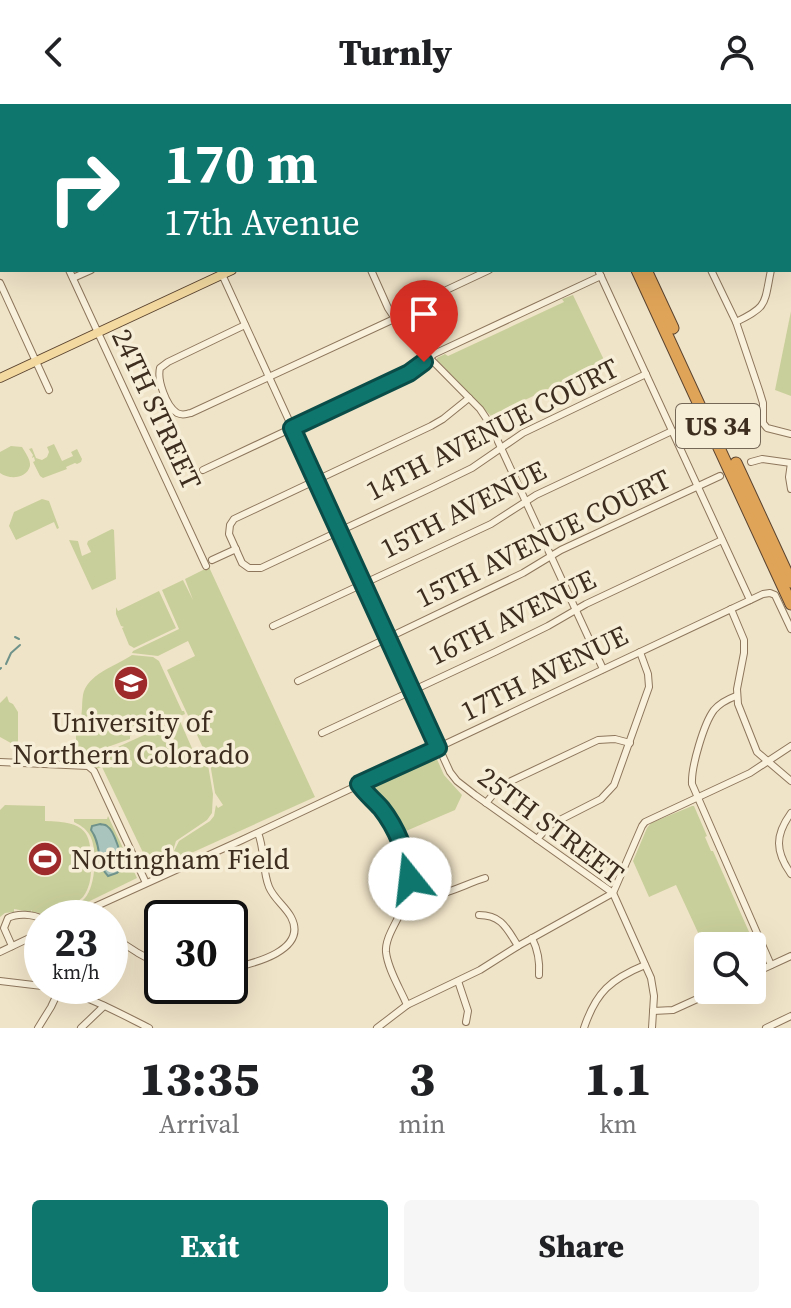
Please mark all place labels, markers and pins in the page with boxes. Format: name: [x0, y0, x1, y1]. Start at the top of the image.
pin: [390, 280, 458, 362]
school or university icon: University of Northern Colorado: [112, 664, 150, 702]
place label: University of Northern Colorado: [12, 703, 250, 773]
sports icon: Nottingham Field: [26, 840, 64, 878]
place label: Nottingham Field: [71, 840, 290, 878]

